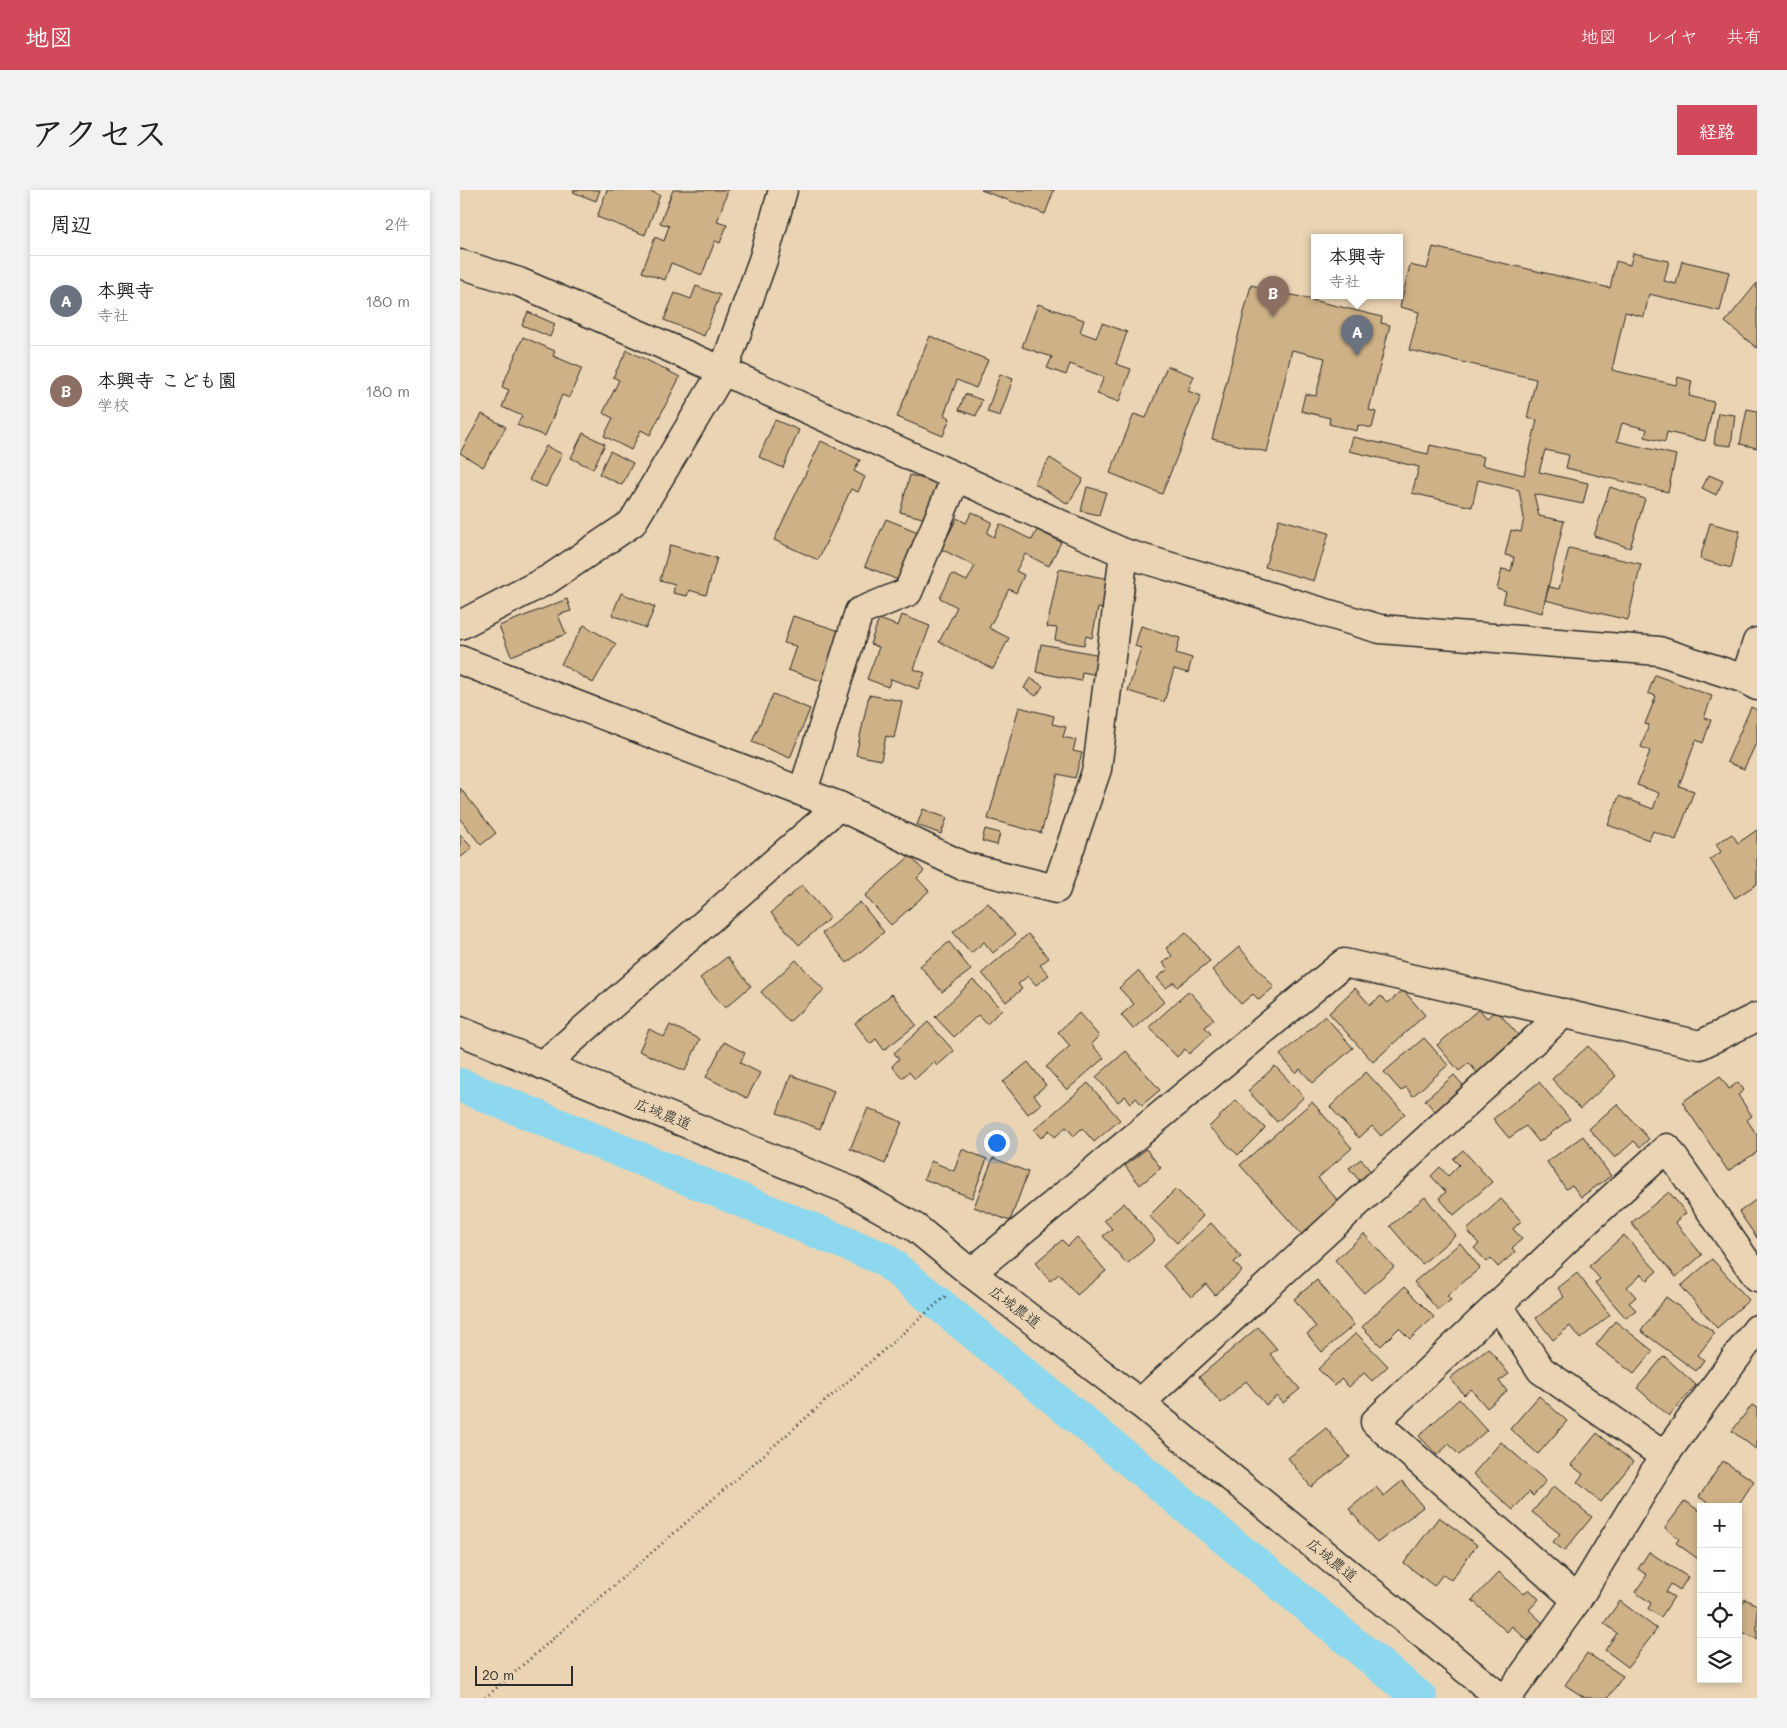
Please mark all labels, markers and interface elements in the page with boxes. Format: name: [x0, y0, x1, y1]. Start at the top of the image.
text: 地図: [25, 21, 73, 52]
text: 地図: [1581, 24, 1617, 48]
text: レイヤ: [1645, 24, 1698, 48]
text: 共有: [1726, 24, 1762, 48]
button: 経路: [1677, 105, 1757, 155]
text: アクセス: [30, 109, 168, 155]
text: 周辺: [50, 210, 92, 237]
text: 2件: [385, 213, 410, 234]
popup: [1311, 234, 1403, 299]
text: 本興寺: [1328, 243, 1386, 268]
text: 寺社: [1328, 270, 1361, 291]
pin: B: [1257, 276, 1289, 317]
text: 本興寺: [97, 277, 154, 302]
text: A: [60, 290, 72, 311]
text: 180 m: [365, 290, 410, 311]
text: 寺社: [97, 304, 129, 325]
pin: A: [1341, 315, 1373, 356]
text: 本興寺 こども園: [97, 367, 237, 392]
text: B: [61, 380, 71, 401]
text: 180 m: [365, 380, 410, 401]
text: 学校: [97, 394, 129, 415]
street label: 広域農道: [632, 1093, 695, 1134]
your location: [984, 1130, 1010, 1156]
street label: 広域農道: [986, 1280, 1046, 1332]
map controls: [1697, 1503, 1742, 1683]
button: +: [1697, 1503, 1742, 1548]
street label: 広域農道: [1303, 1533, 1362, 1586]
button: −: [1697, 1548, 1742, 1593]
button: locate: [1697, 1593, 1742, 1638]
button: layers: [1697, 1638, 1742, 1683]
scale bar: [475, 1663, 572, 1686]
text: 20 m: [482, 1665, 514, 1684]

